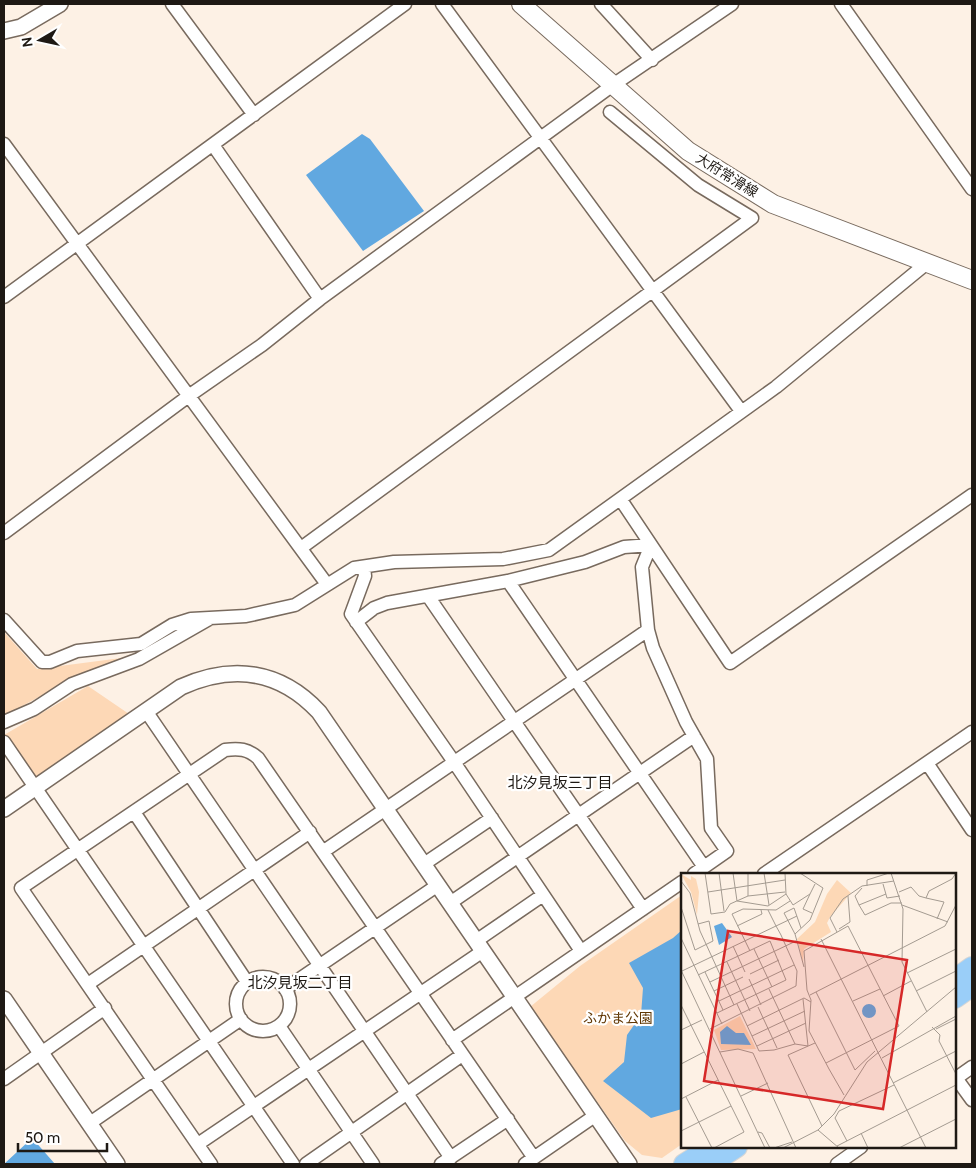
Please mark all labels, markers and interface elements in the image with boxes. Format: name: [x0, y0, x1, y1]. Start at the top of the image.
north arrow: [15, 15, 65, 65]
text: N: [17, 36, 37, 48]
street label: 大府常滑線: [693, 149, 761, 201]
district label: 北汐見坂三丁目: [507, 774, 613, 792]
inset map: [681, 873, 956, 1148]
district label: 北汐見坂二丁目: [247, 974, 353, 992]
park label: ふかま公園: [583, 1009, 653, 1027]
scale bar: [18, 1120, 106, 1152]
text: 50 m: [25, 1129, 60, 1147]

